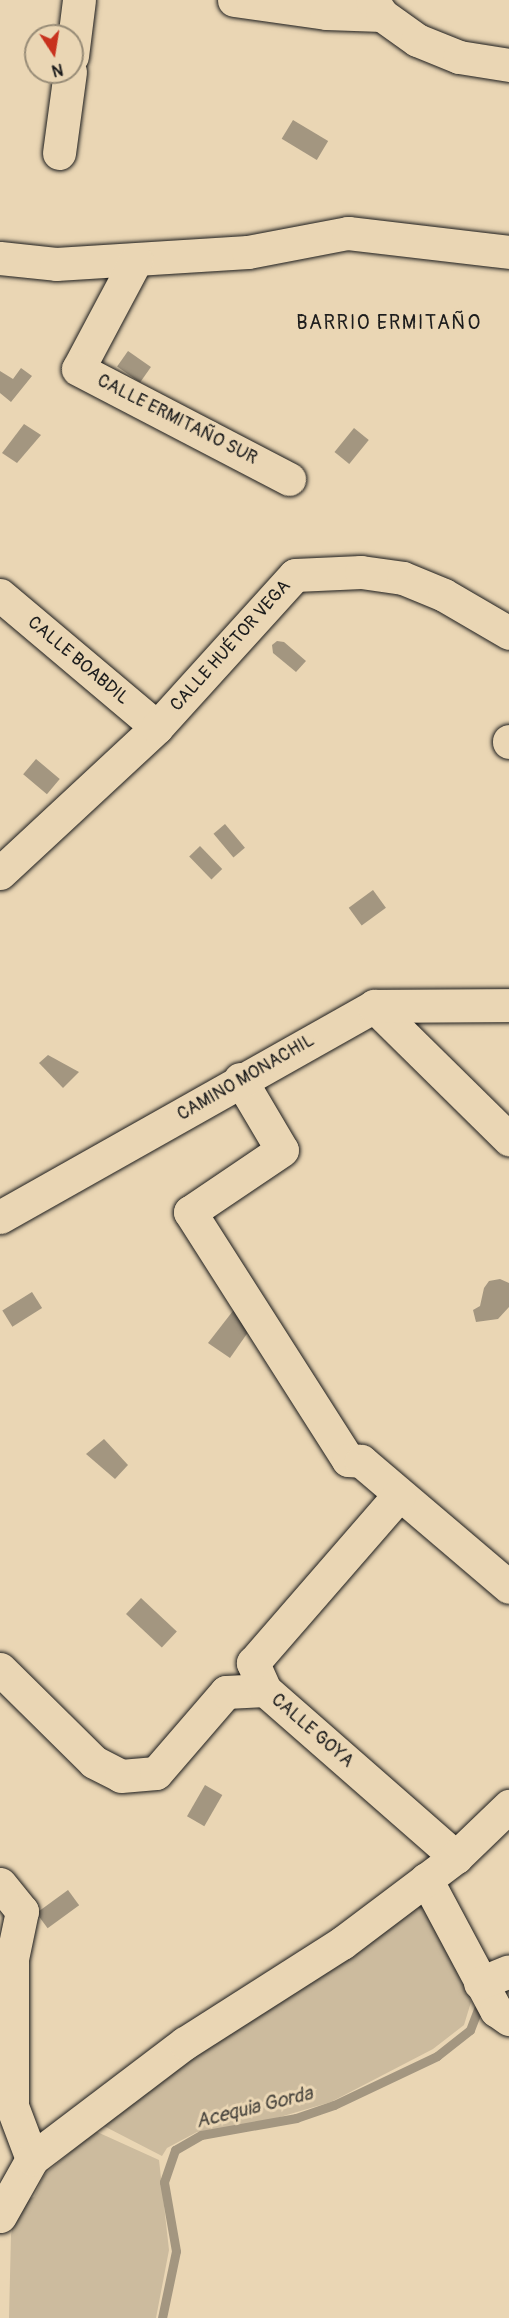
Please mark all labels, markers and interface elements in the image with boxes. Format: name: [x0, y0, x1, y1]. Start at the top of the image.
north arrow: [24, 24, 84, 84]
text: N: [50, 59, 65, 81]
district label: BARRIO ERMITAÑO: [296, 310, 482, 334]
street label: CALLE ERMITAÑO SUR: [93, 370, 261, 470]
street label: CALLE HUÉTOR VEGA: [166, 576, 296, 716]
street label: CALLE BOABDIL: [23, 612, 133, 710]
street label: CAMINO MONACHIL: [174, 1030, 318, 1126]
street label: CALLE GOYA: [266, 1689, 358, 1773]
water label: Acequia Gorda: [193, 2081, 315, 2133]

